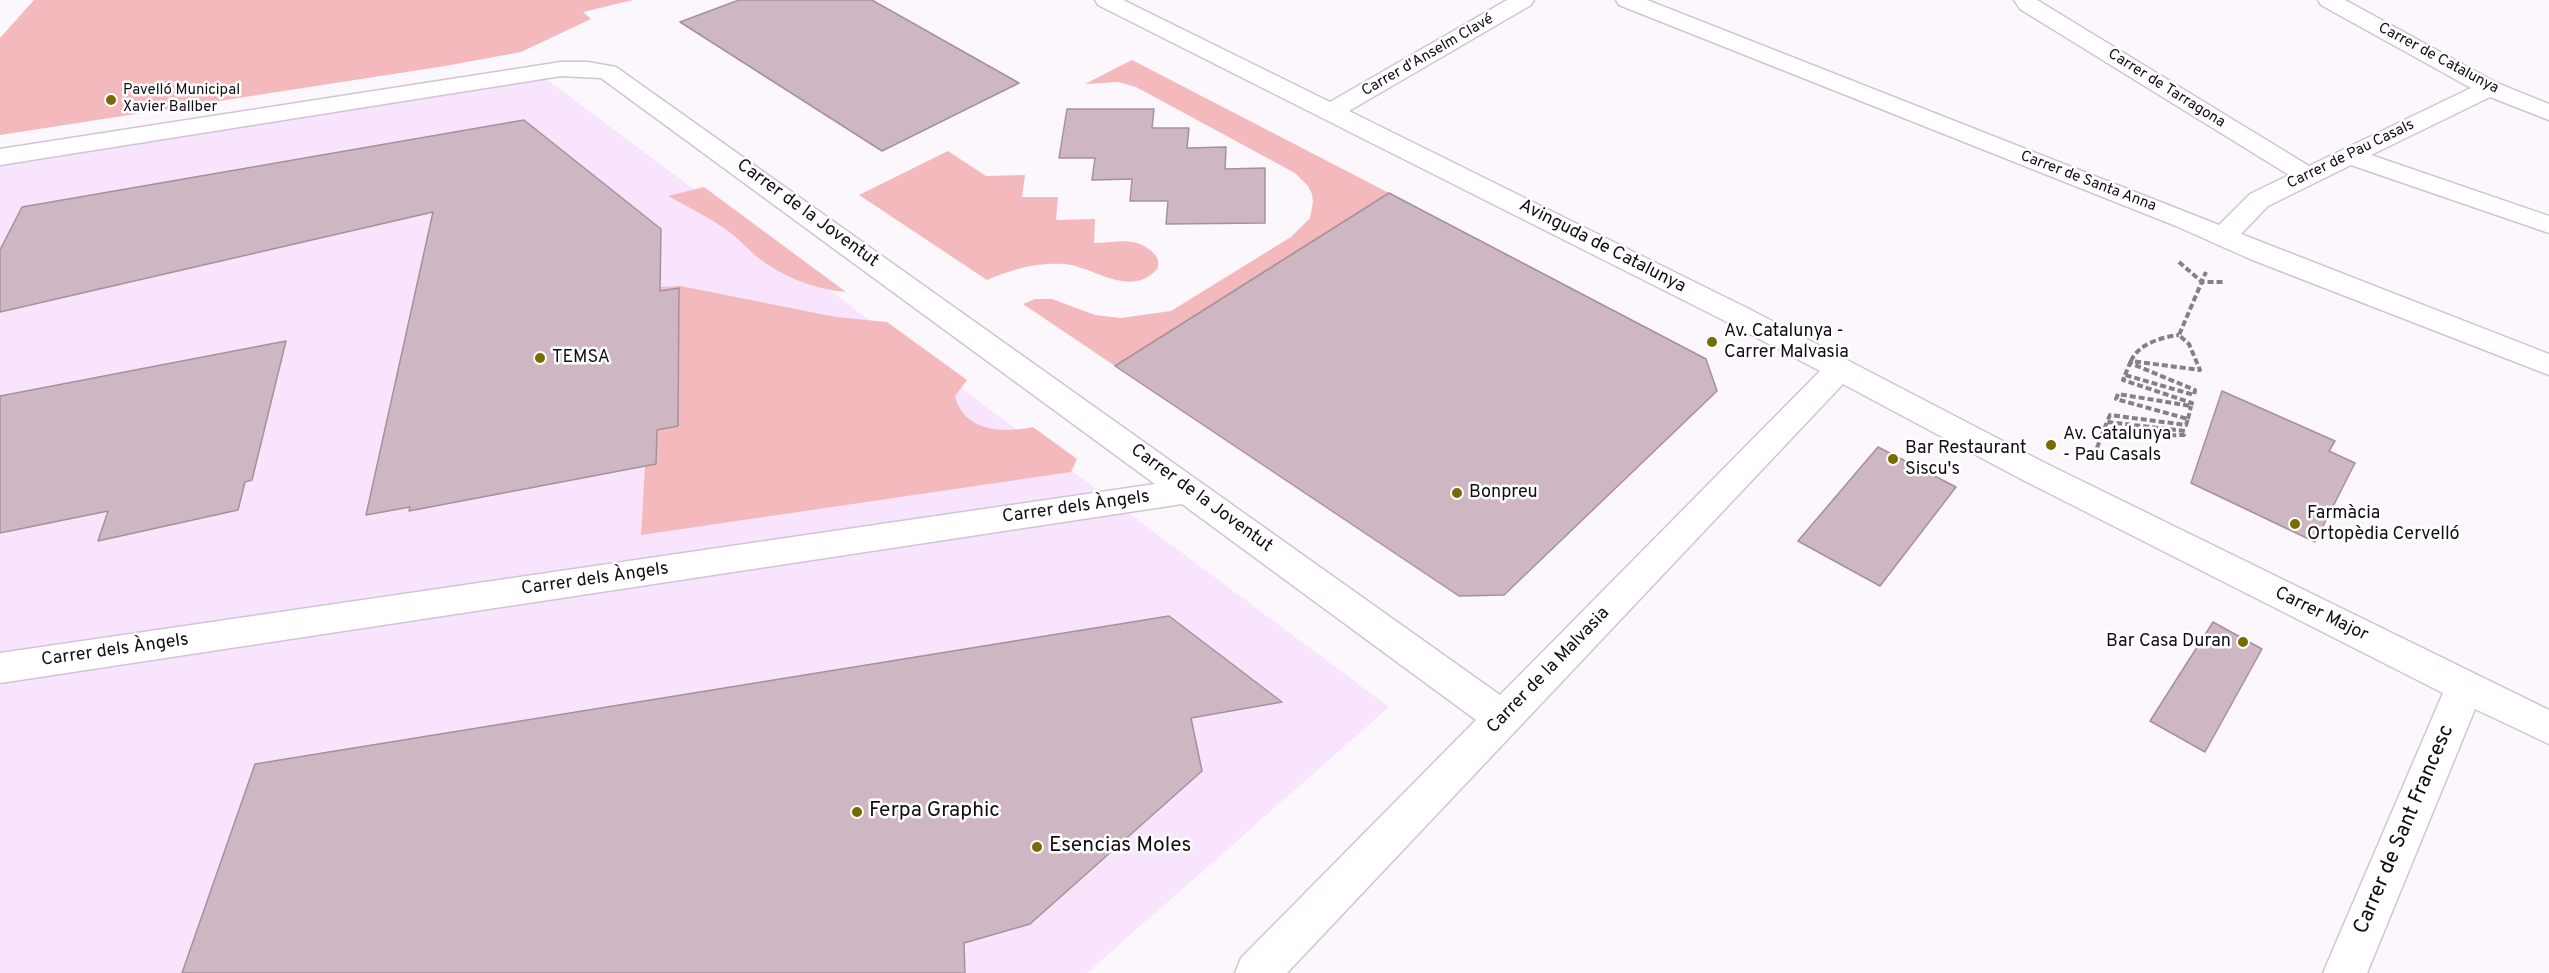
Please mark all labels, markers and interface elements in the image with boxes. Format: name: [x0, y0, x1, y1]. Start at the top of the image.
street label: Carrer d'Anselm Clavé: [1359, 11, 1497, 101]
street label: Carrer de Catalunya: [2375, 20, 2501, 98]
street label: Carrer de Tarragona: [2104, 46, 2228, 132]
place label: Pavelló Municipal Xavier Ballber: [123, 82, 240, 117]
marker: Pavelló Municipal Xavier Ballber: [104, 93, 118, 107]
street label: Carrer de Pau Casals: [2285, 116, 2417, 194]
street label: Carrer de Santa Anna: [2018, 148, 2158, 216]
street label: Carrer de la Joventut: [732, 155, 882, 273]
street label: Avinguda de Catalunya: [1515, 196, 1689, 298]
place label: Av. Catalunya - Carrer Malvasia: [1724, 321, 1849, 364]
marker: Av. Catalunya - Carrer Malvasia: [1705, 335, 1719, 349]
place label: TEMSA: [552, 347, 610, 369]
marker: TEMSA: [533, 351, 547, 365]
place label: Av. Catalunya - Pau Casals: [2063, 424, 2171, 466]
place label: Bar Restaurant Siscu's: [1905, 438, 2027, 480]
marker: Av. Catalunya - Pau Casals: [2044, 438, 2058, 452]
street label: Carrer de la Joventut: [1126, 440, 1276, 558]
marker: Bar Restaurant Siscu's: [1886, 452, 1900, 466]
place label: Bonpreu: [1469, 482, 1538, 504]
marker: Bonpreu: [1450, 486, 1464, 500]
street label: Carrer dels Àngels: [1001, 487, 1151, 529]
place label: Farmàcia Ortopèdia Cervelló: [2307, 503, 2460, 546]
marker: Farmàcia Ortopèdia Cervelló: [2288, 517, 2302, 531]
street label: Carrer dels Àngels: [520, 559, 670, 601]
street label: Carrer Major: [2271, 583, 2371, 647]
street label: Carrer de la Malvasia: [1483, 603, 1615, 739]
street label: Carrer dels Àngels: [40, 630, 190, 672]
place label: Bar Casa Duran: [2106, 631, 2231, 653]
marker: Bar Casa Duran: [2236, 635, 2250, 649]
street label: Carrer de Sant Francesc: [2349, 722, 2461, 938]
place label: Ferpa Graphic: [869, 799, 1000, 825]
marker: Ferpa Graphic: [850, 805, 864, 819]
place label: Esencias Moles: [1049, 834, 1191, 860]
marker: Esencias Moles: [1030, 840, 1044, 854]

